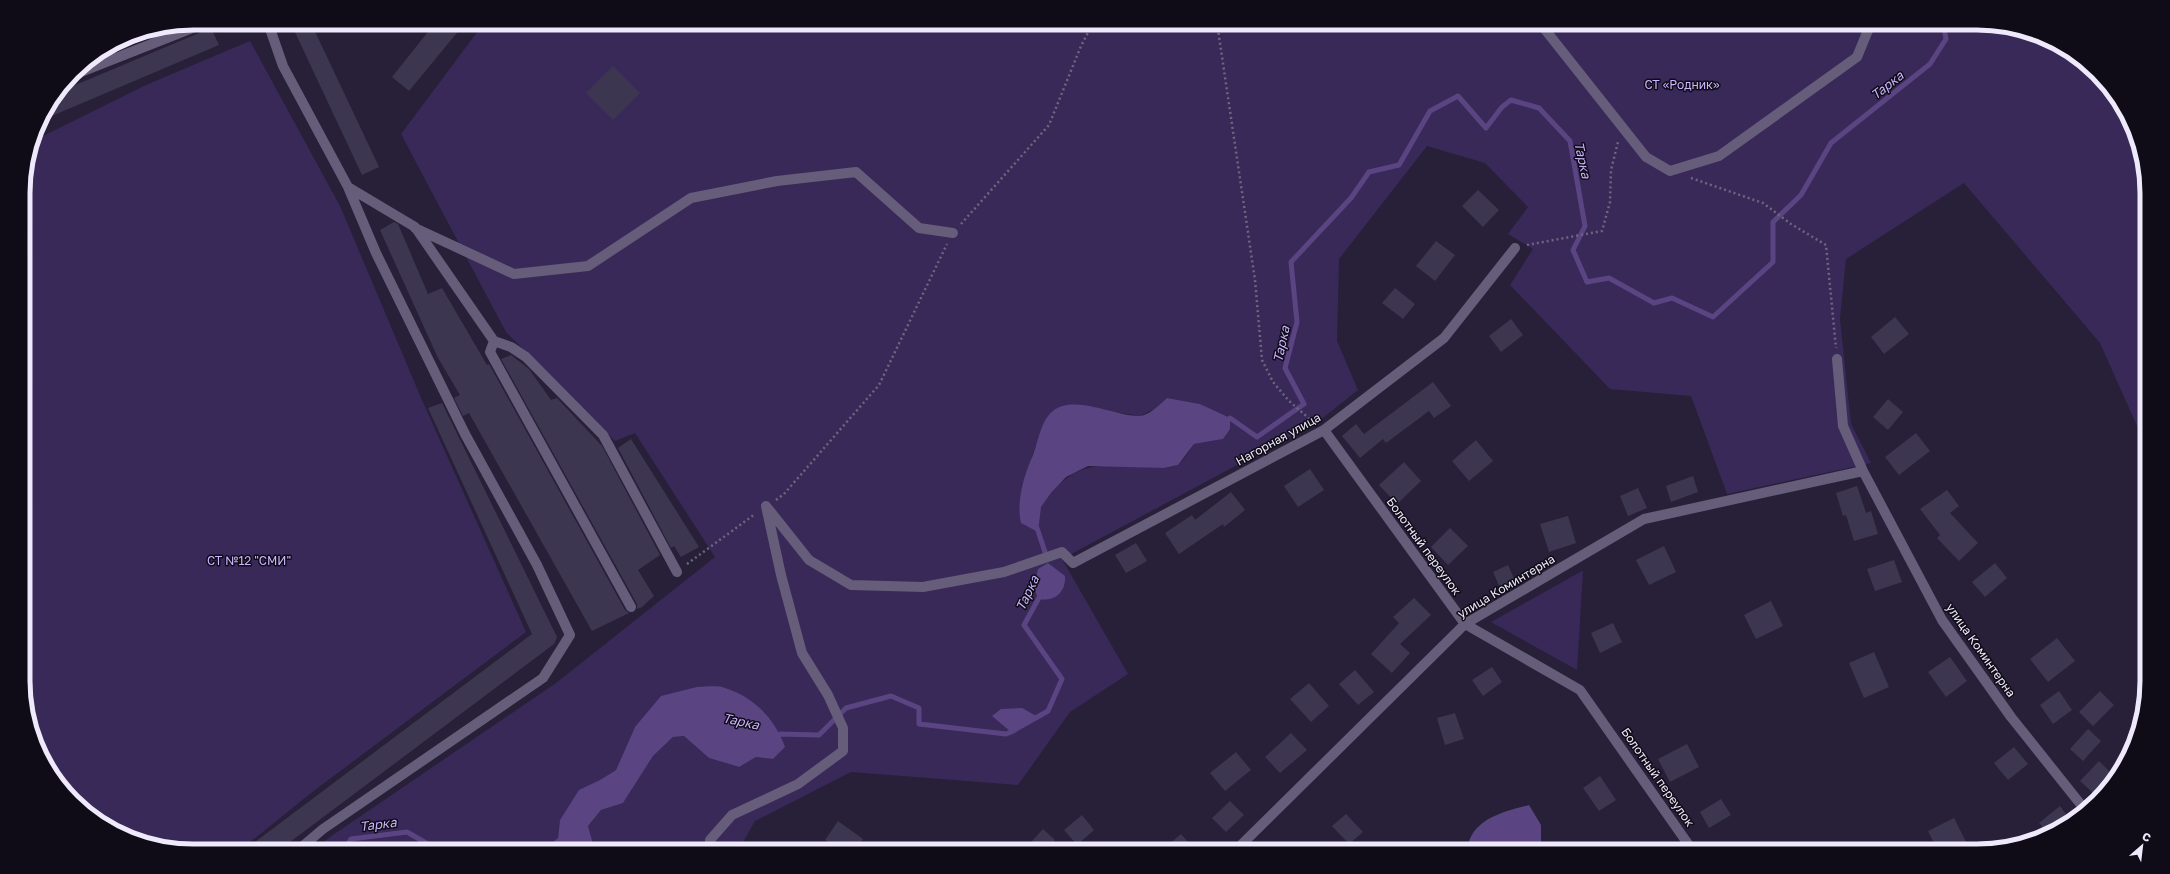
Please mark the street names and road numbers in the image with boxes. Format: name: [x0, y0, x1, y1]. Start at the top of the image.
street label: Нагорная улица: [1233, 409, 1323, 469]
street label: Болотный переулок: [1383, 494, 1465, 598]
street label: улица Коминтерна: [1455, 551, 1557, 621]
street label: улица Коминтерна: [1943, 600, 2019, 700]
street label: Болотный переулок: [1618, 725, 1698, 829]

